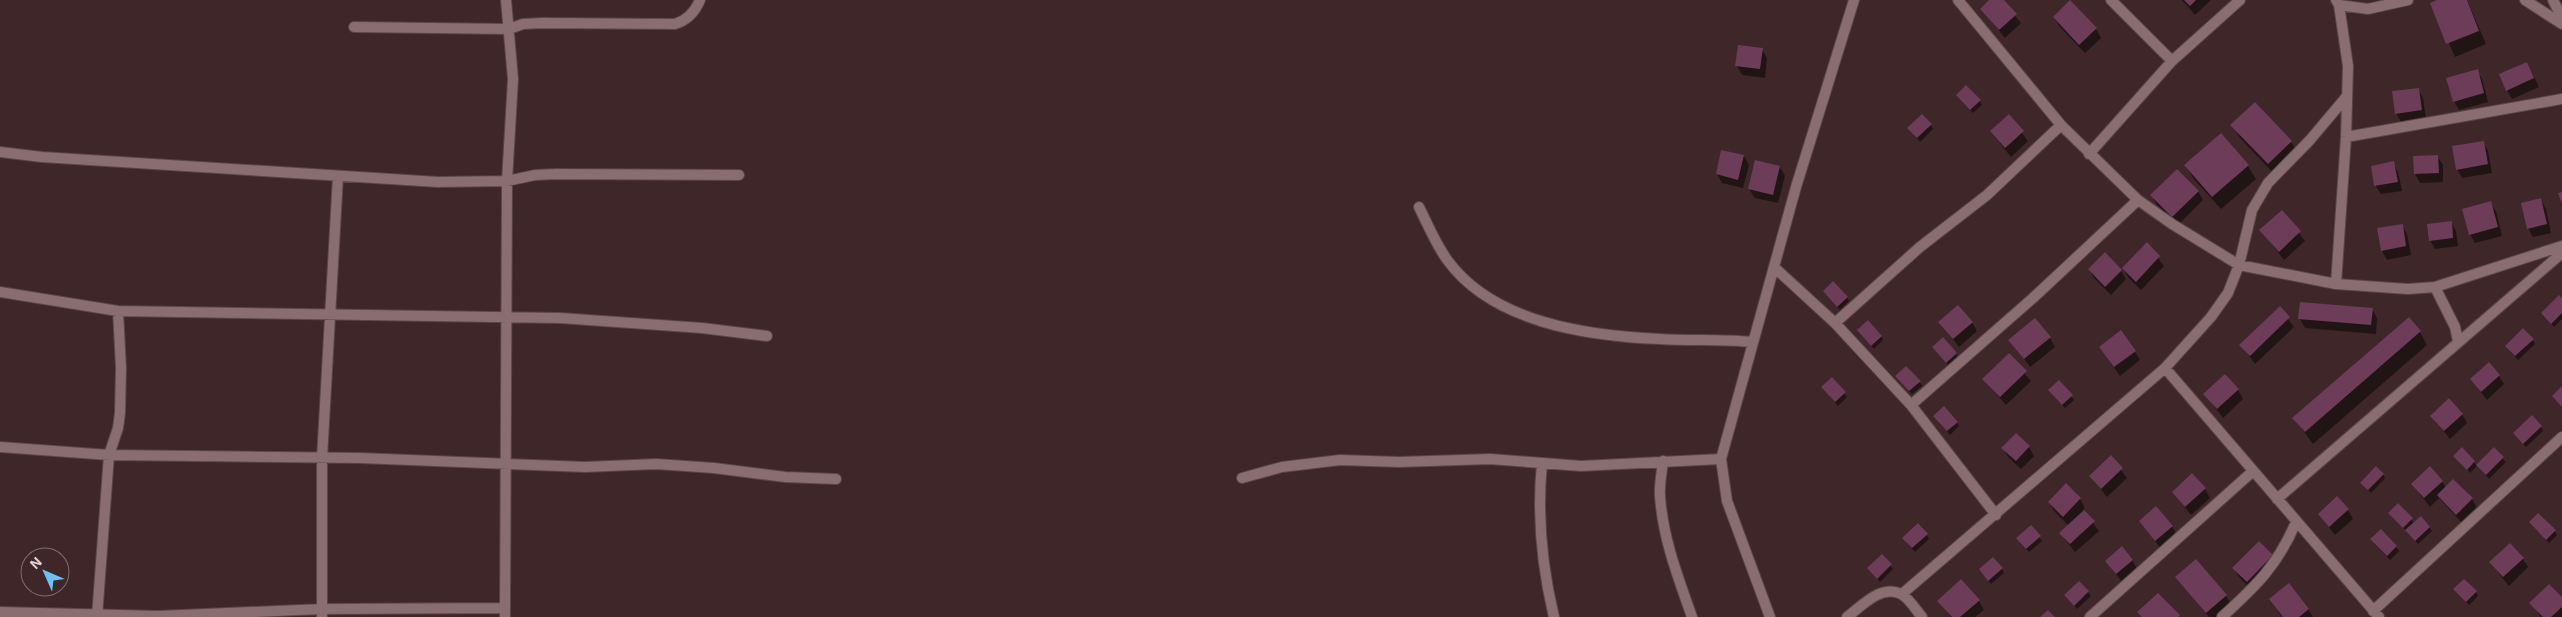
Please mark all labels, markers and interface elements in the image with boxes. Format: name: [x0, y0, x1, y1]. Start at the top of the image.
north arrow: [20, 547, 70, 597]
text: N: [26, 553, 45, 572]

